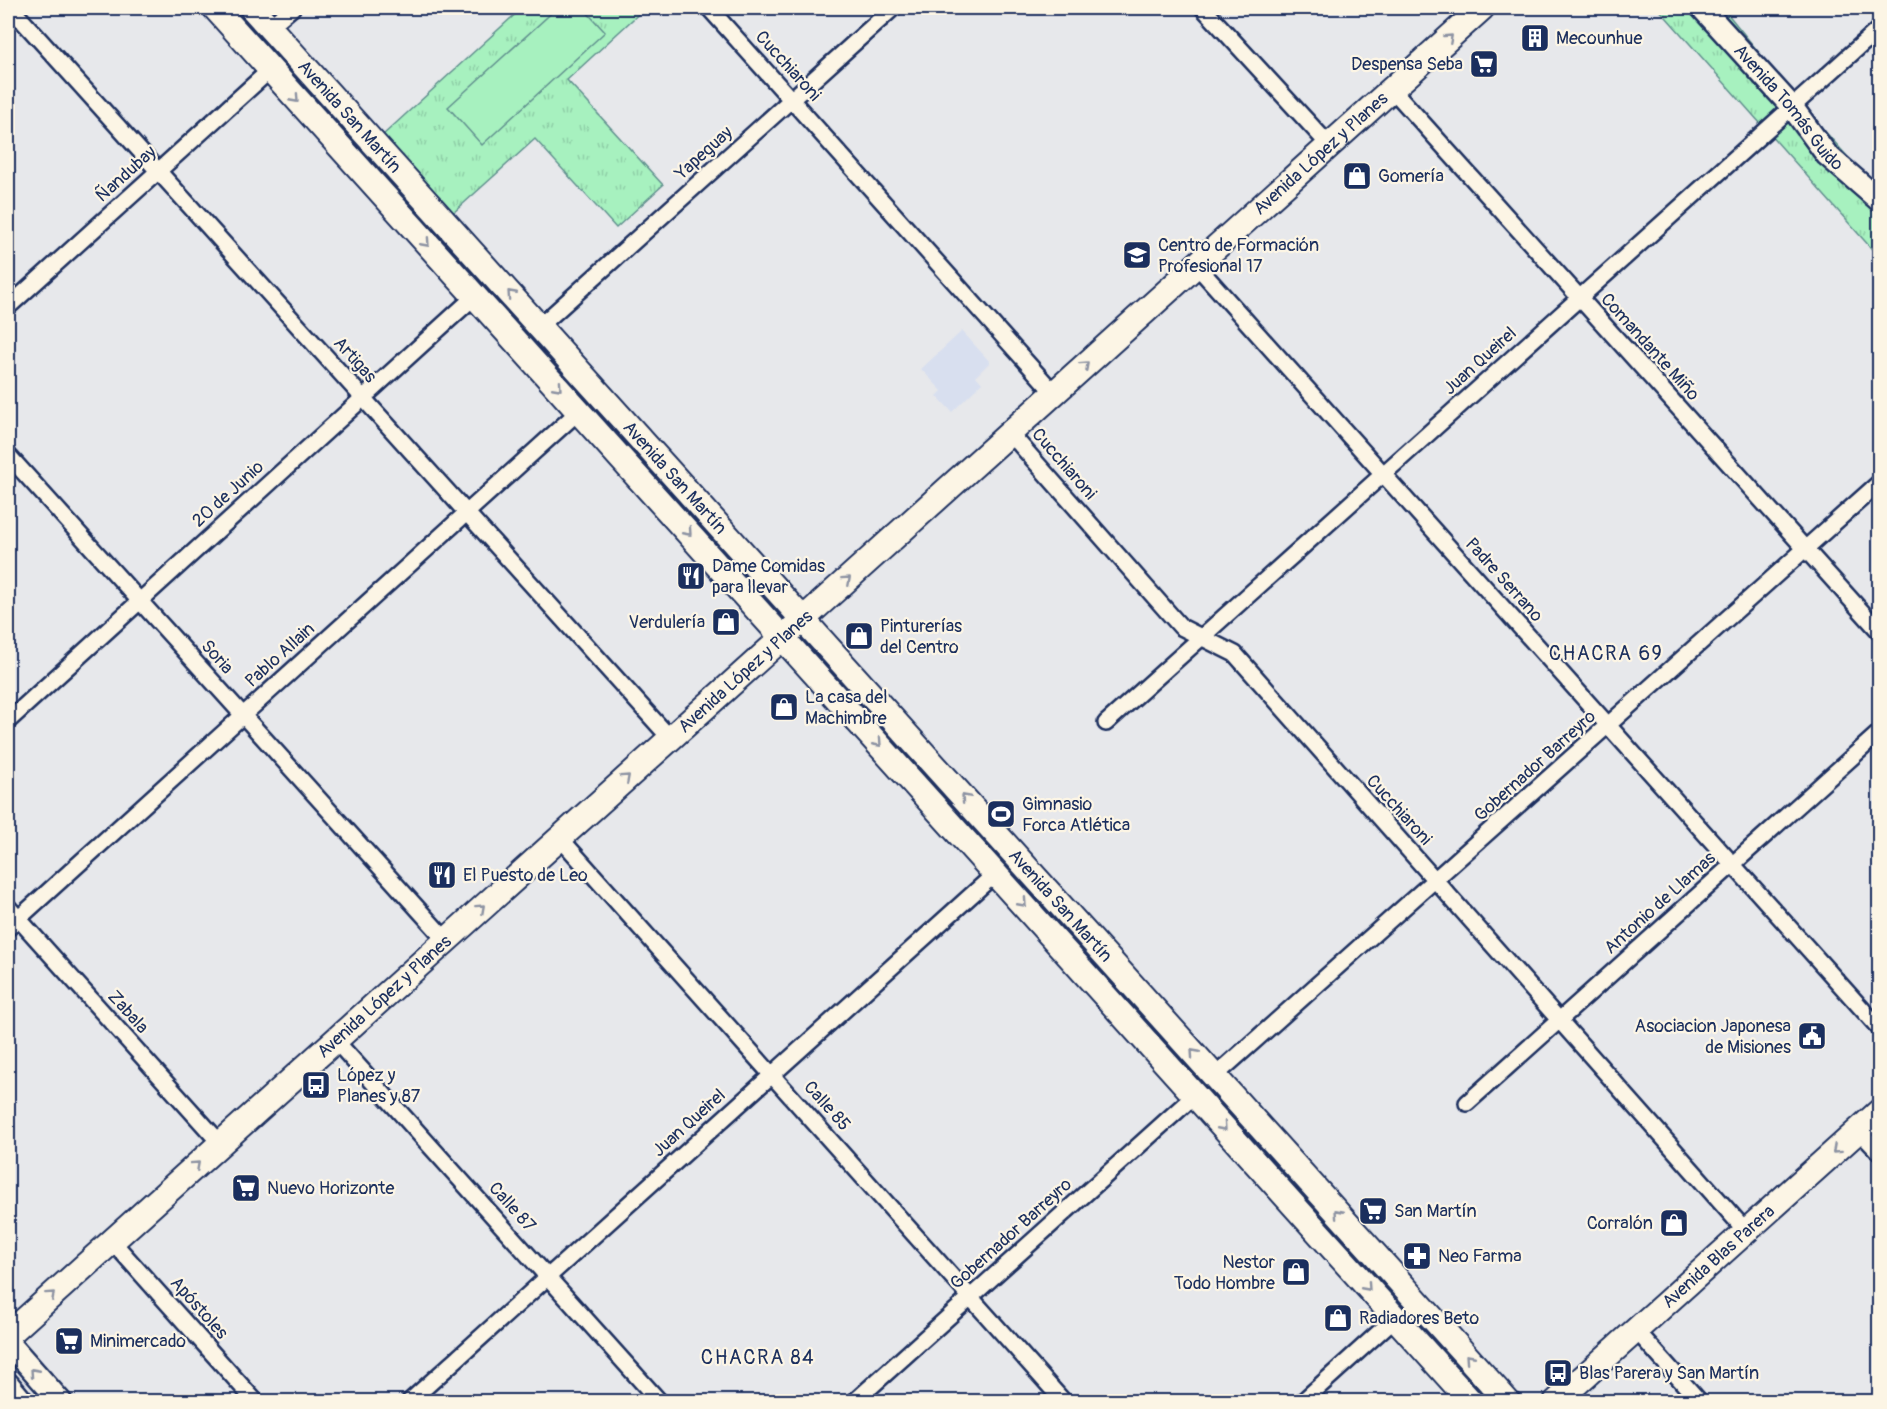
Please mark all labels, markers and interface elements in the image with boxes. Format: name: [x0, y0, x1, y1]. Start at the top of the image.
building icon: Mecounhue: [1519, 22, 1551, 54]
street label: Cucchiaroni: [750, 26, 826, 106]
place label: Mecounhue: [1556, 27, 1642, 50]
one-way arrow: [1442, 34, 1453, 45]
street label: Avenida Tomás Guido: [1729, 39, 1849, 176]
supermarket icon: Despensa Seba: [1468, 48, 1500, 80]
place label: Despensa Seba: [1351, 53, 1463, 76]
street label: Avenida San Martín: [293, 55, 407, 178]
street label: Avenida López y Planes: [1248, 87, 1393, 220]
one-way arrow: [288, 92, 299, 102]
street label: Yapeguay: [670, 121, 738, 186]
street label: Ñandubay: [91, 140, 161, 207]
shop icon: Gomería: [1341, 160, 1373, 192]
place label: Gomería: [1378, 165, 1444, 188]
place label: Centro de Formación Profesional 17: [1158, 234, 1319, 278]
one-way arrow: [419, 236, 430, 247]
school or university icon: Centro de Formación Profesional 17: [1121, 239, 1153, 271]
street label: Comandante Miño: [1596, 288, 1705, 406]
one-way arrow: [507, 291, 518, 301]
street label: Juan Queirel: [1439, 322, 1521, 400]
street label: Artigas: [328, 332, 382, 388]
one-way arrow: [1078, 361, 1089, 372]
one-way arrow: [551, 381, 562, 391]
street label: Avenida San Martín: [618, 416, 732, 539]
street label: Cucchiaroni: [1027, 423, 1101, 505]
street label: 20 de Junio: [187, 456, 269, 532]
one-way arrow: [681, 526, 692, 536]
street label: Padre Serrano: [1460, 533, 1548, 627]
place label: Dame Comidas para llevar: [712, 555, 825, 599]
restaurant icon: Dame Comidas para llevar: [675, 560, 707, 592]
one-way arrow: [840, 576, 850, 587]
street label: Avenida López y Planes: [673, 605, 817, 738]
shop icon: Verdulería: [710, 606, 742, 638]
place label: Verdulería: [628, 611, 705, 634]
place label: Pinturerías del Centro: [880, 615, 962, 659]
street label: Pablo Allain: [240, 618, 320, 692]
shop icon: Pinturerías del Centro: [843, 620, 875, 652]
street label: Soria: [196, 635, 238, 679]
district label: CHACRA 69: [1549, 641, 1663, 666]
place label: La casa del Machimbre: [805, 686, 887, 730]
shop icon: La casa del Machimbre: [768, 691, 800, 723]
street label: Gobernador Barreyro: [1469, 705, 1601, 827]
one-way arrow: [871, 736, 882, 747]
street label: Cucchiaroni: [1361, 770, 1437, 850]
one-way arrow: [620, 774, 630, 785]
place label: Gimnasio Forca Atlética: [1022, 793, 1130, 837]
one-way arrow: [961, 795, 972, 805]
sports icon: Gimnasio Forca Atlética: [985, 798, 1017, 830]
street label: Avenida San Martín: [1004, 844, 1118, 967]
street label: Antonio de Llamas: [1599, 847, 1721, 959]
restaurant icon: El Puesto de Leo: [426, 859, 458, 891]
place label: El Puesto de Leo: [463, 864, 588, 887]
one-way arrow: [1016, 896, 1027, 907]
one-way arrow: [475, 904, 485, 915]
street label: Avenida López y Planes: [312, 930, 456, 1063]
street label: Zabala: [103, 986, 153, 1038]
place label: Asociacion Japonesa de Misiones: [1635, 1015, 1791, 1059]
public building icon: Asociacion Japonesa de Misiones: [1796, 1020, 1828, 1052]
one-way arrow: [1190, 1049, 1201, 1059]
place label: López y Planes y 87: [337, 1064, 421, 1108]
bus stop icon: López y Planes y 87: [300, 1069, 332, 1101]
street label: Calle 85: [798, 1076, 856, 1136]
street label: Juan Queirel: [648, 1084, 730, 1162]
one-way arrow: [1216, 1120, 1227, 1130]
one-way arrow: [1832, 1143, 1843, 1154]
one-way arrow: [189, 1161, 200, 1172]
supermarket icon: Nuevo Horizonte: [230, 1172, 262, 1204]
street label: Gobernador Barreyro: [945, 1173, 1077, 1295]
place label: Nuevo Horizonte: [267, 1177, 395, 1200]
street label: Calle 87: [484, 1177, 541, 1237]
supermarket icon: San Martín: [1357, 1195, 1389, 1227]
place label: San Martín: [1394, 1200, 1477, 1223]
street label: Avenida Blas Parera: [1657, 1200, 1779, 1313]
shop icon: Corralón: [1658, 1207, 1690, 1239]
one-way arrow: [1334, 1209, 1345, 1220]
place label: Corralón: [1587, 1212, 1653, 1235]
pharmacy icon: Neo Farma: [1401, 1240, 1433, 1272]
place label: Neo Farma: [1438, 1245, 1522, 1268]
place label: Nestor Todo Hombre: [1174, 1251, 1276, 1295]
shop icon: Nestor Todo Hombre: [1280, 1256, 1312, 1288]
street label: Apóstoles: [165, 1272, 233, 1344]
one-way arrow: [1360, 1280, 1371, 1291]
one-way arrow: [44, 1291, 55, 1302]
shop icon: Radiadores Beto: [1322, 1302, 1354, 1334]
place label: Radiadores Beto: [1359, 1307, 1480, 1330]
supermarket icon: Minimercado: [53, 1325, 85, 1357]
place label: Minimercado: [90, 1330, 186, 1353]
district label: CHACRA 84: [701, 1345, 815, 1370]
one-way arrow: [1465, 1354, 1476, 1365]
bus stop icon: Blas Parera y San Martín: [1542, 1357, 1574, 1389]
place label: Blas Parera y San Martín: [1579, 1362, 1759, 1385]
one-way arrow: [30, 1368, 41, 1379]

